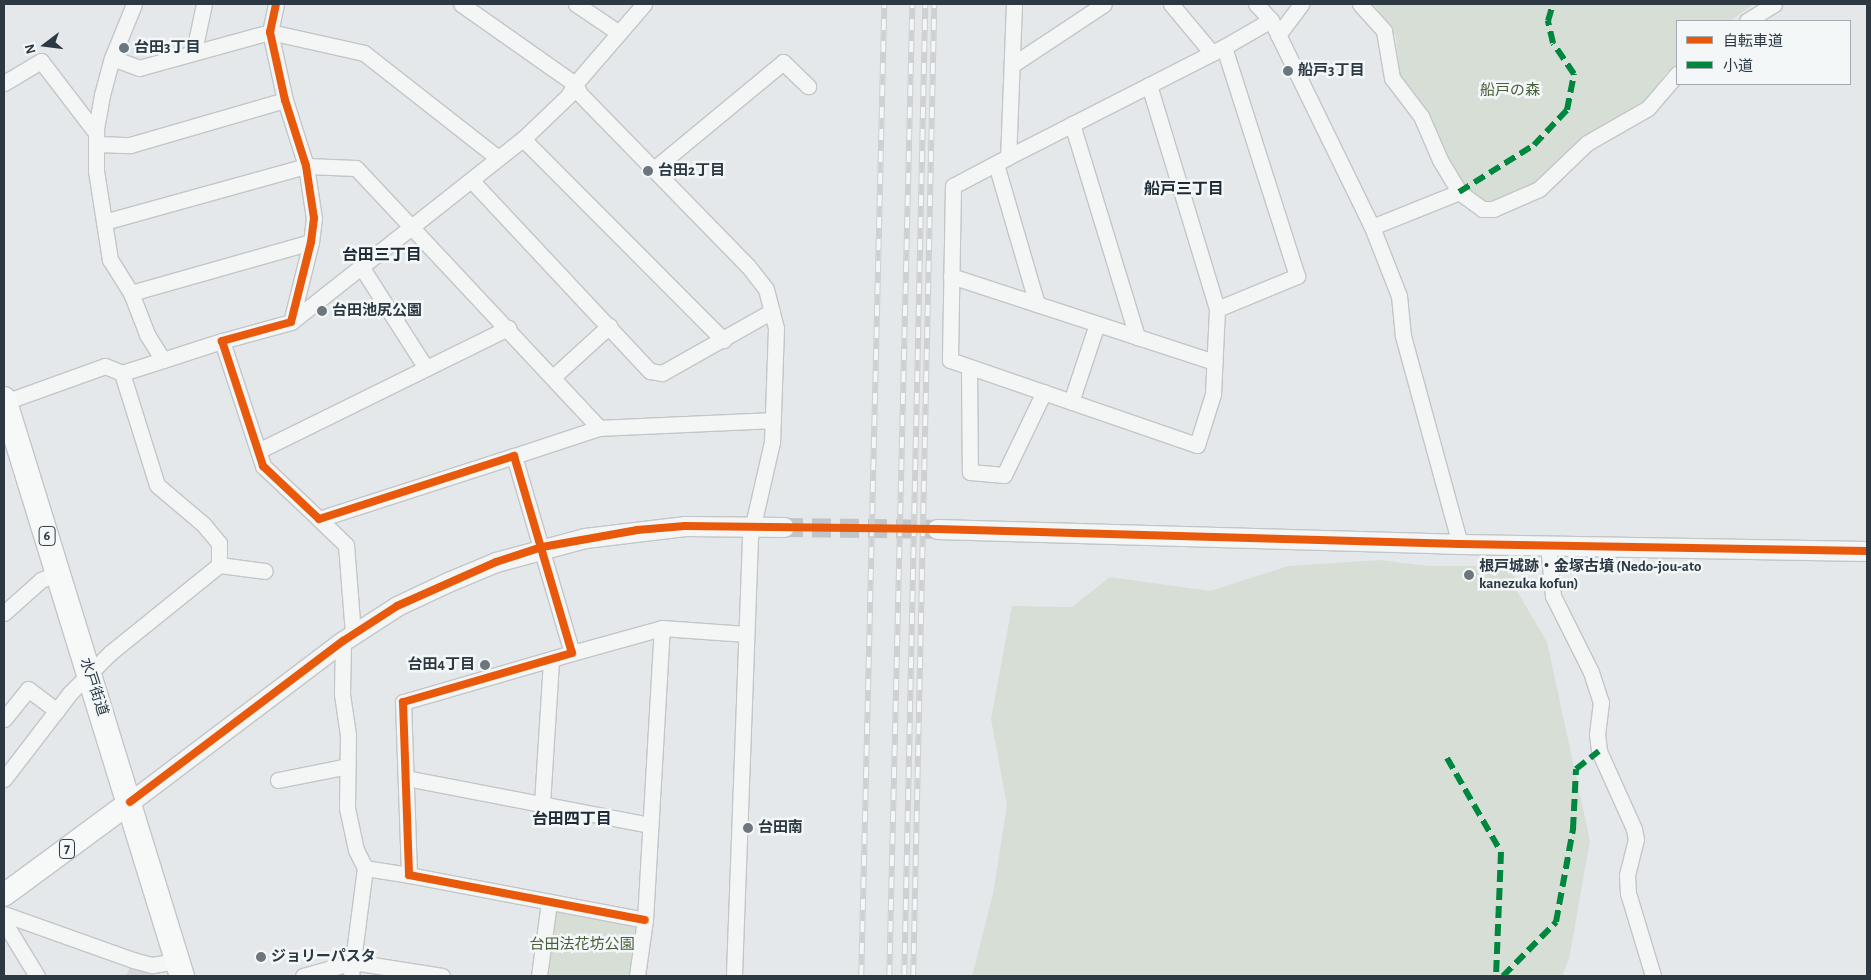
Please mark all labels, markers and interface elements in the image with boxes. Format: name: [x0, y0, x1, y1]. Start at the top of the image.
north arrow: [20, 20, 70, 70]
legend: [1676, 20, 1851, 85]
text: 自転車道: [1723, 34, 1783, 49]
place label: 台田3丁目: [134, 39, 200, 57]
text: N: [22, 42, 39, 55]
marker: 台田3丁目: [118, 42, 130, 54]
text: 小道: [1723, 59, 1753, 74]
place label: 船戸3丁目: [1298, 62, 1364, 80]
marker: 船戸3丁目: [1282, 65, 1294, 77]
park label: 船戸の森: [1480, 82, 1540, 100]
place label: 台田2丁目: [658, 162, 725, 180]
marker: 台田2丁目: [642, 165, 654, 177]
district label: 船戸三丁目: [1144, 179, 1224, 199]
district label: 台田三丁目: [342, 245, 422, 265]
place label: 台田池尻公園: [332, 302, 422, 320]
marker: 台田池尻公園: [316, 305, 328, 317]
road number: 6: [38, 524, 56, 548]
place label: 根戸城跡・金塚古墳 (Nedo-jou-ato kanezuka kofun): [1479, 557, 1701, 592]
marker: 根戸城跡・金塚古墳 (Nedo-jou-ato kanezuka kofun): [1463, 569, 1475, 581]
street label: 水戸街道: [76, 656, 112, 718]
place label: 台田4丁目: [407, 656, 475, 674]
marker: 台田4丁目: [479, 659, 491, 671]
district label: 台田四丁目: [532, 809, 612, 829]
place label: 台田南: [758, 819, 803, 837]
marker: 台田南: [742, 822, 754, 834]
road number: 7: [58, 838, 76, 861]
park label: 台田法花坊公園: [530, 936, 634, 954]
place label: ジョリーパスタ: [271, 948, 376, 966]
marker: ジョリーパスタ: [255, 951, 267, 963]

